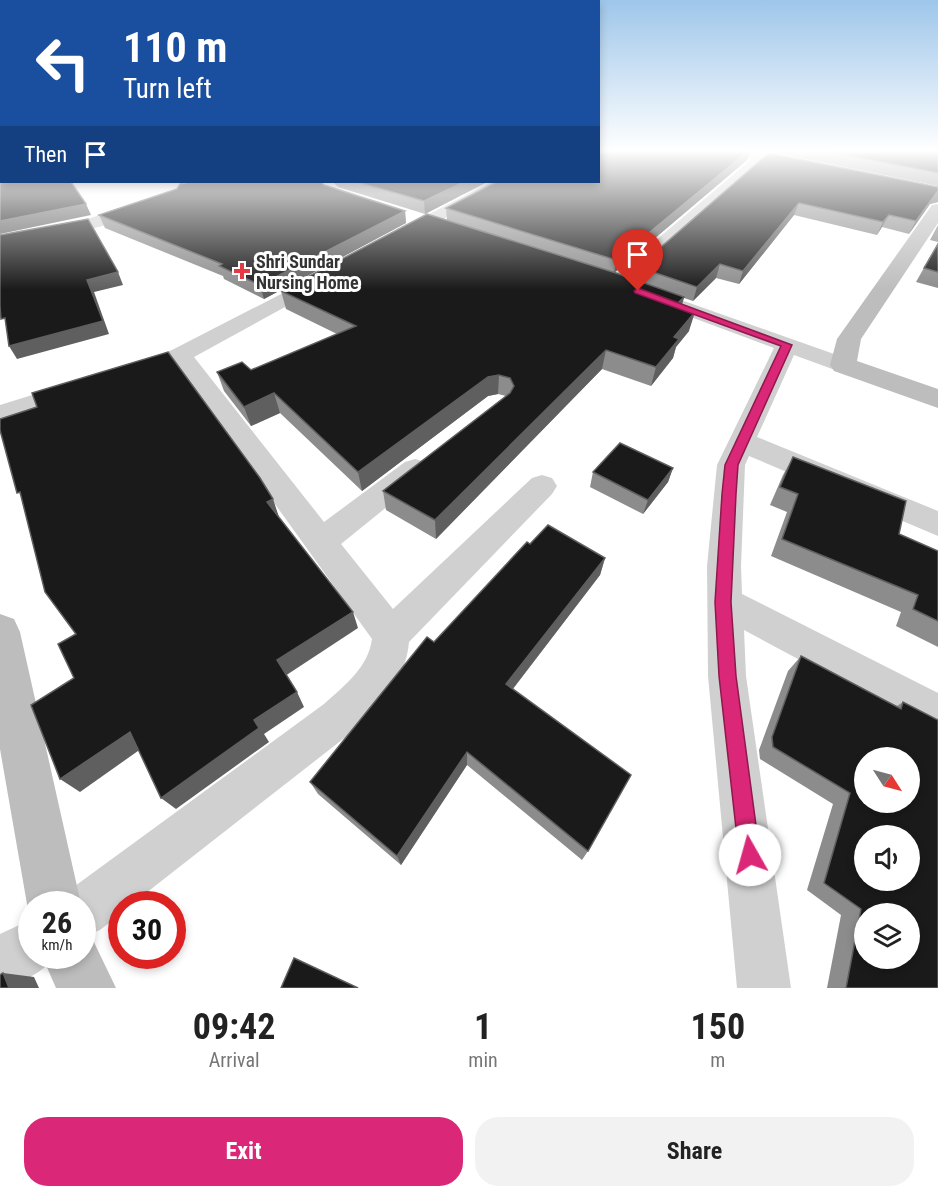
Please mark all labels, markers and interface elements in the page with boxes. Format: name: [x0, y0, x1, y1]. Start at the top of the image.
text: 110 m: [123, 23, 228, 72]
icon: left: [24, 24, 102, 102]
text: Turn left: [123, 73, 212, 105]
icon: arrive: [79, 138, 112, 171]
text: Then: [24, 142, 67, 167]
pin: [612, 229, 663, 291]
icon: arrive: [621, 238, 654, 271]
place label: Shri Sundar Nursing Home: [256, 251, 359, 293]
marker: Shri Sundar Nursing Home: [233, 262, 251, 280]
north arrow: [854, 747, 920, 813]
map controls: [854, 747, 920, 969]
position arrow: [718, 823, 782, 887]
button: sound: [854, 825, 920, 891]
speed limit sign: 30: [108, 891, 186, 969]
button: layers: [854, 903, 920, 969]
text: 26: [42, 905, 72, 940]
text: km/h: [42, 936, 72, 954]
text: 09:42: [193, 1006, 275, 1048]
text: 1: [474, 1006, 492, 1048]
text: 150: [691, 1006, 745, 1048]
text: Arrival: [209, 1048, 260, 1072]
text: min: [468, 1048, 498, 1072]
text: m: [710, 1048, 725, 1072]
button: Exit: [24, 1117, 463, 1186]
button: Share: [475, 1117, 914, 1186]

